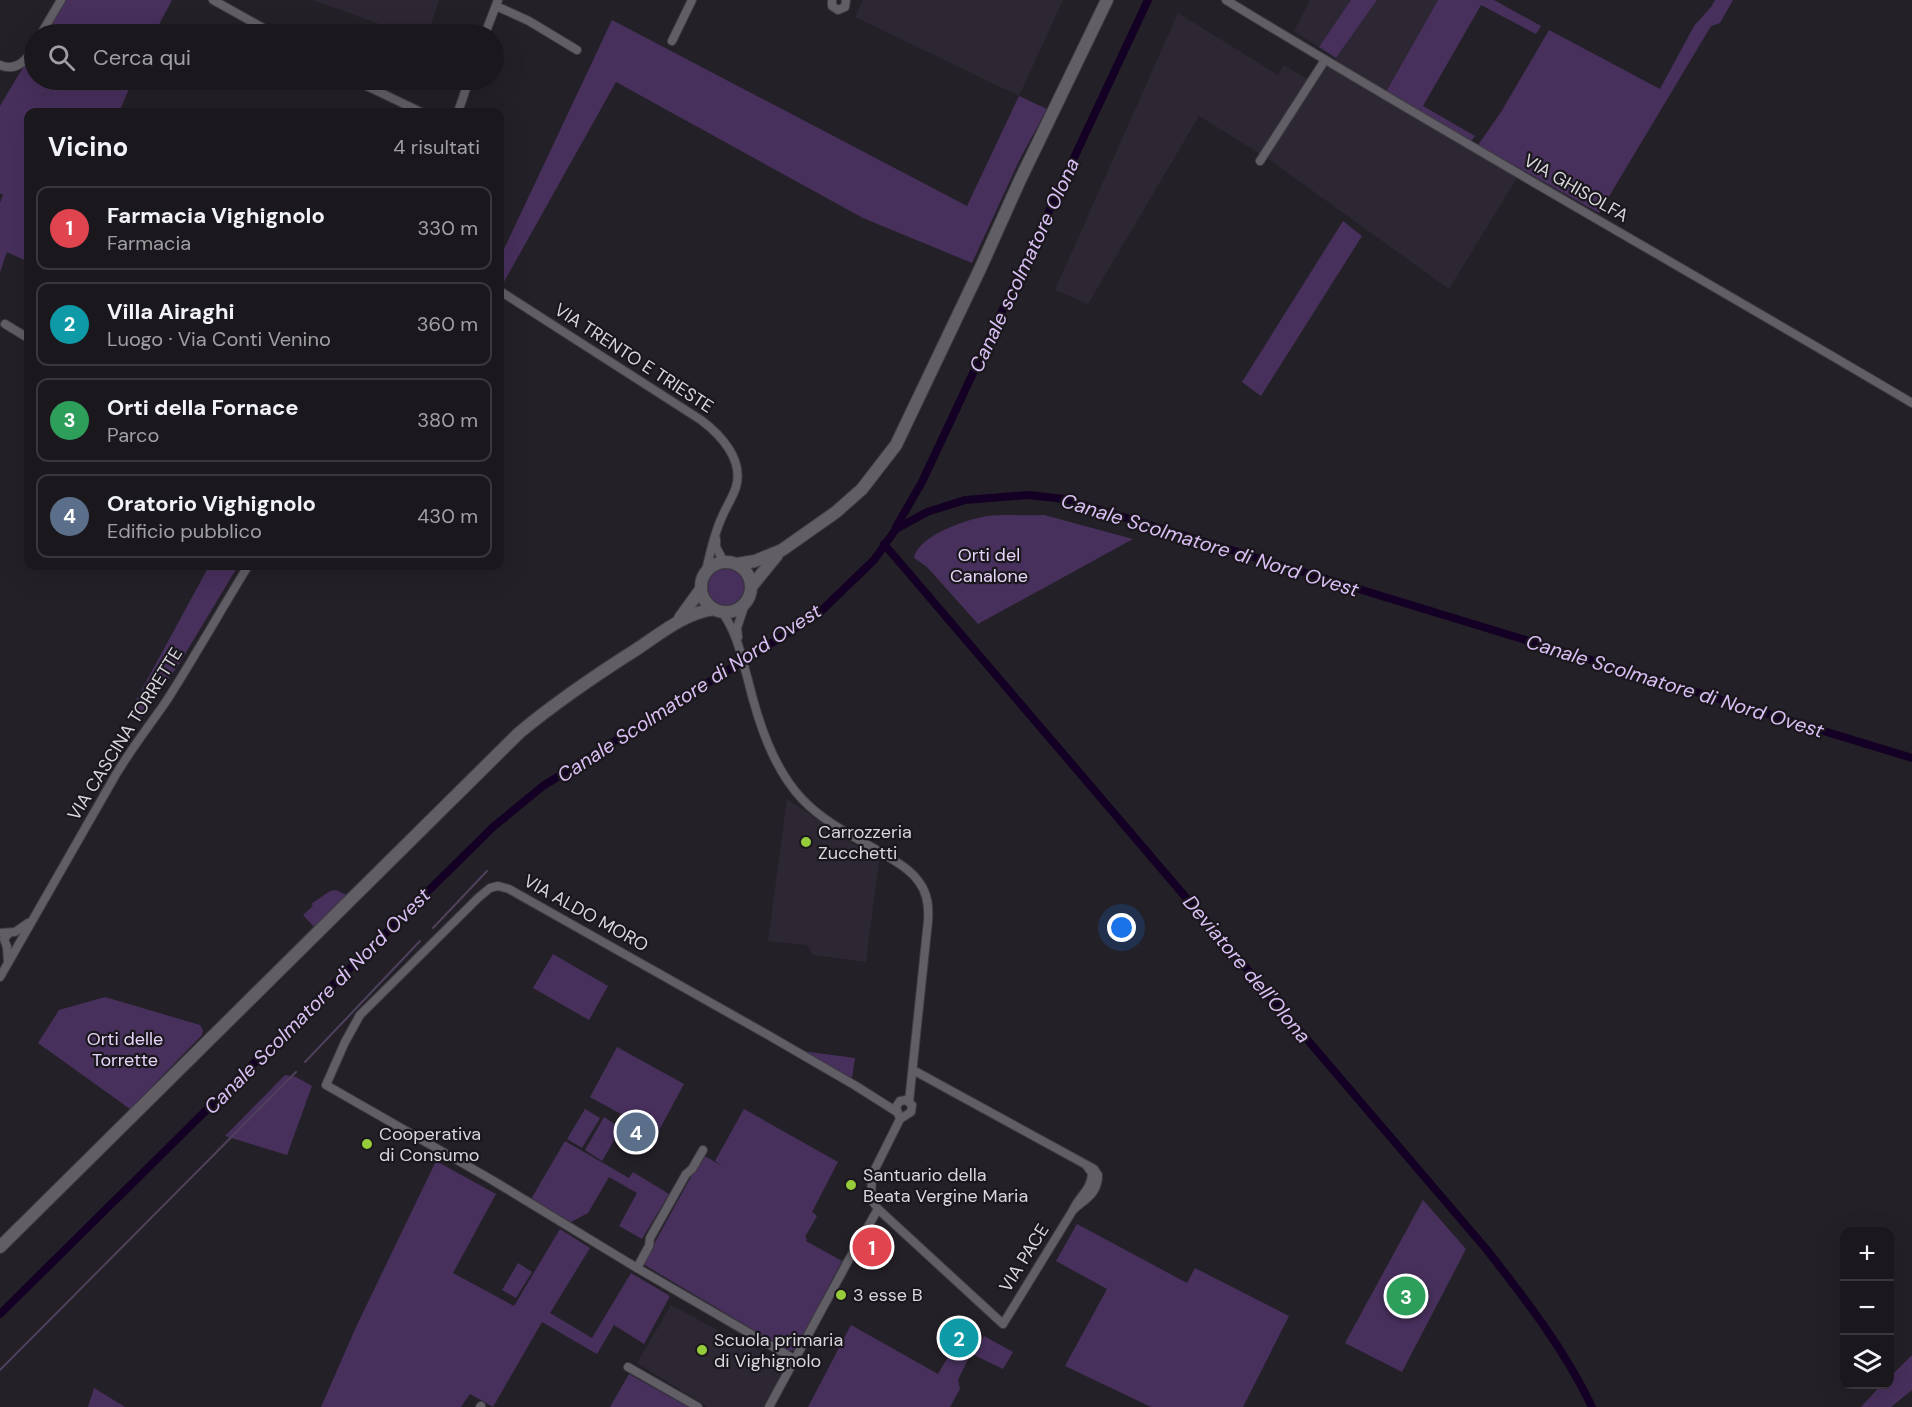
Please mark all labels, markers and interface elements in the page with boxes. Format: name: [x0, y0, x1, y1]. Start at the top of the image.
search box: [24, 24, 504, 90]
icon: search: [45, 41, 78, 74]
text: Cerca qui: [93, 43, 191, 72]
text: Vicino: [48, 130, 128, 164]
text: 4 risultati: [393, 134, 480, 160]
street label: VIA GHISOLFA: [1519, 148, 1633, 228]
water label: Canale scolmatore Olona: [963, 154, 1085, 376]
text: Farmacia Vighignolo: [107, 201, 325, 230]
text: 1: [66, 215, 73, 241]
text: 330 m: [418, 215, 478, 241]
text: Farmacia: [107, 230, 191, 256]
text: Villa Airaghi: [107, 297, 235, 326]
street label: VIA TRENTO E TRIESTE: [550, 298, 718, 418]
text: 2: [64, 311, 75, 337]
text: 360 m: [417, 311, 478, 337]
text: Luogo · Via Conti Venino: [107, 326, 331, 352]
text: Orti della Fornace: [107, 393, 299, 422]
text: 3: [63, 407, 76, 433]
text: 380 m: [417, 407, 478, 433]
text: Parco: [107, 422, 159, 448]
water label: Canale Scolmatore di Nord Ovest: [1058, 487, 1362, 603]
text: Oratorio Vighignolo: [107, 489, 316, 518]
text: 4: [63, 503, 76, 529]
text: 430 m: [417, 503, 478, 529]
text: Edificio pubblico: [107, 518, 262, 544]
park label: Orti del Canalone: [950, 543, 1028, 588]
water label: Canale Scolmatore di Nord Ovest: [552, 597, 826, 788]
water label: Canale Scolmatore di Nord Ovest: [1523, 628, 1827, 744]
street label: VIA CASCINA TORRETTE: [62, 643, 188, 825]
place label: Carrozzeria Zucchetti: [818, 820, 912, 865]
marker: Carrozzeria Zucchetti: [799, 835, 813, 849]
street label: VIA ALDO MORO: [519, 869, 653, 957]
water label: Canale Scolmatore di Nord Ovest: [198, 882, 436, 1120]
water label: Deviatore dell'Olona: [1177, 890, 1317, 1048]
your location: [1107, 913, 1136, 942]
park label: Orti delle Torrette: [87, 1027, 163, 1072]
pin: 4: [616, 1110, 656, 1154]
place label: Cooperativa di Consumo: [379, 1122, 481, 1167]
marker: Cooperativa di Consumo: [360, 1137, 374, 1151]
place label: Santuario della Beata Vergine Maria: [863, 1163, 1028, 1208]
marker: Santuario della Beata Vergine Maria: [844, 1178, 858, 1192]
street label: VIA PACE: [994, 1219, 1054, 1297]
pin: 1: [852, 1224, 892, 1270]
map controls: [1840, 1227, 1894, 1389]
button: +: [1840, 1227, 1894, 1281]
pin: 3: [1386, 1274, 1426, 1318]
button: −: [1840, 1281, 1894, 1335]
place label: 3 esse B: [853, 1283, 923, 1307]
marker: 3 esse B: [834, 1288, 848, 1302]
pin: 2: [940, 1316, 978, 1360]
place label: Scuola primaria di Vighignolo: [714, 1328, 843, 1373]
button: layers: [1840, 1335, 1894, 1389]
marker: Scuola primaria di Vighignolo: [695, 1343, 709, 1357]

